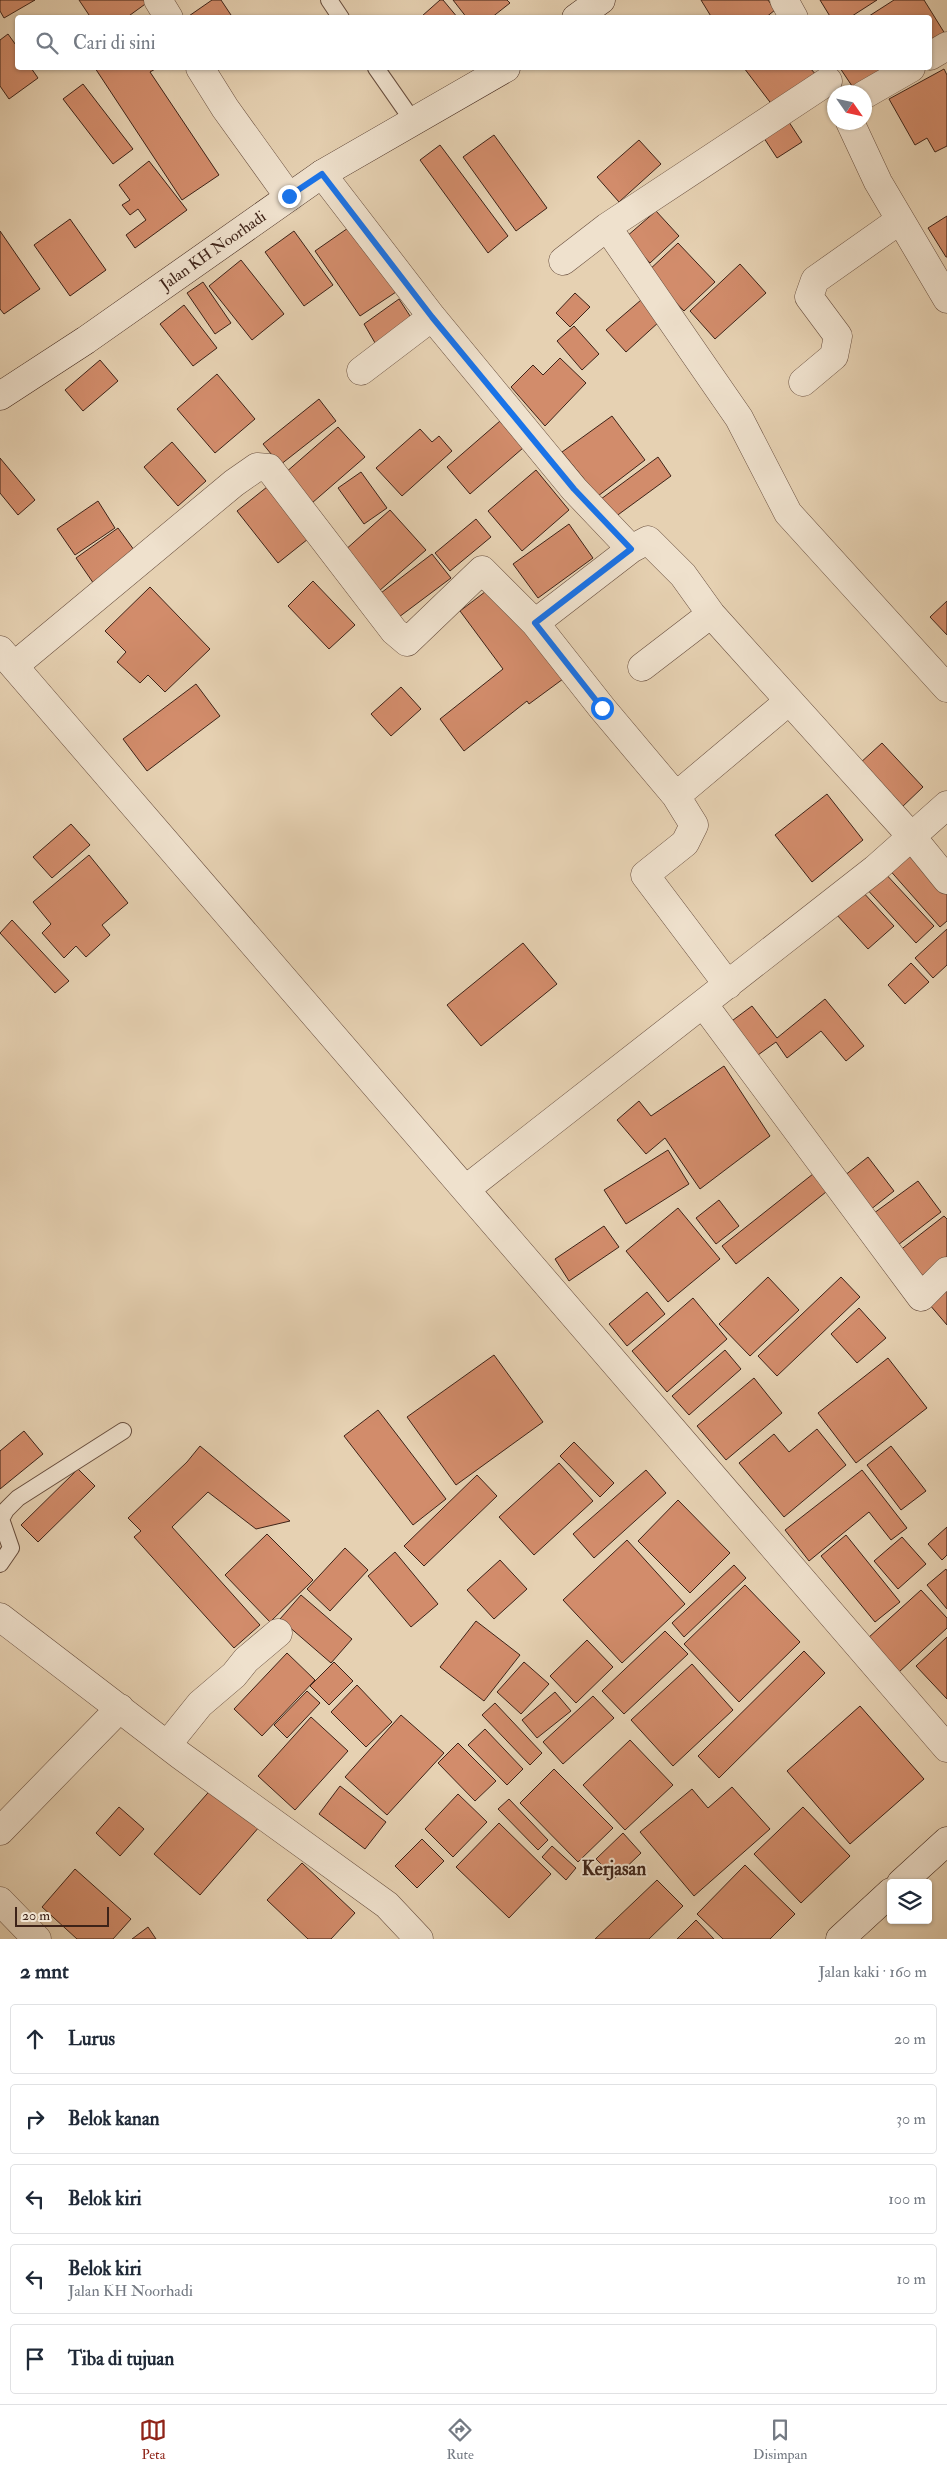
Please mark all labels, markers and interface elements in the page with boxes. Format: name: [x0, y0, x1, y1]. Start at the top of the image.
search box: [15, 15, 932, 70]
icon: search: [33, 29, 61, 57]
text: Cari di sini: [73, 31, 156, 55]
north arrow: [827, 85, 872, 130]
route end: [278, 185, 301, 208]
street label: Jalan KH Noorhadi: [155, 206, 270, 296]
route start: [591, 697, 614, 720]
district label: Kerjasan: [582, 1857, 646, 1881]
map controls: [887, 1879, 932, 1924]
button: layers: [887, 1879, 932, 1924]
scale bar: [15, 1904, 109, 1927]
text: 20 m: [22, 1907, 50, 1924]
text: 2 mnt: [20, 1958, 69, 1985]
text: Jalan kaki · 160 m: [818, 1962, 927, 1982]
icon: ahead: [21, 2025, 49, 2053]
text: Lurus: [68, 2027, 115, 2051]
text: 20 m: [894, 2029, 926, 2049]
icon: right: [21, 2105, 49, 2133]
text: Belok kanan: [68, 2107, 159, 2131]
text: 30 m: [896, 2109, 926, 2129]
icon: left: [21, 2185, 49, 2213]
text: Belok kiri: [68, 2187, 142, 2211]
text: 100 m: [888, 2189, 926, 2209]
text: Belok kiri: [68, 2257, 142, 2281]
icon: left: [21, 2265, 49, 2293]
text: 10 m: [896, 2269, 926, 2289]
text: Jalan KH Noorhadi: [68, 2281, 193, 2301]
icon: arrive: [21, 2345, 49, 2373]
text: Tiba di tujuan: [68, 2347, 174, 2371]
tab: Peta: [139, 2416, 167, 2463]
tab: Rute: [446, 2416, 474, 2463]
tab: Disimpan: [753, 2416, 808, 2463]

